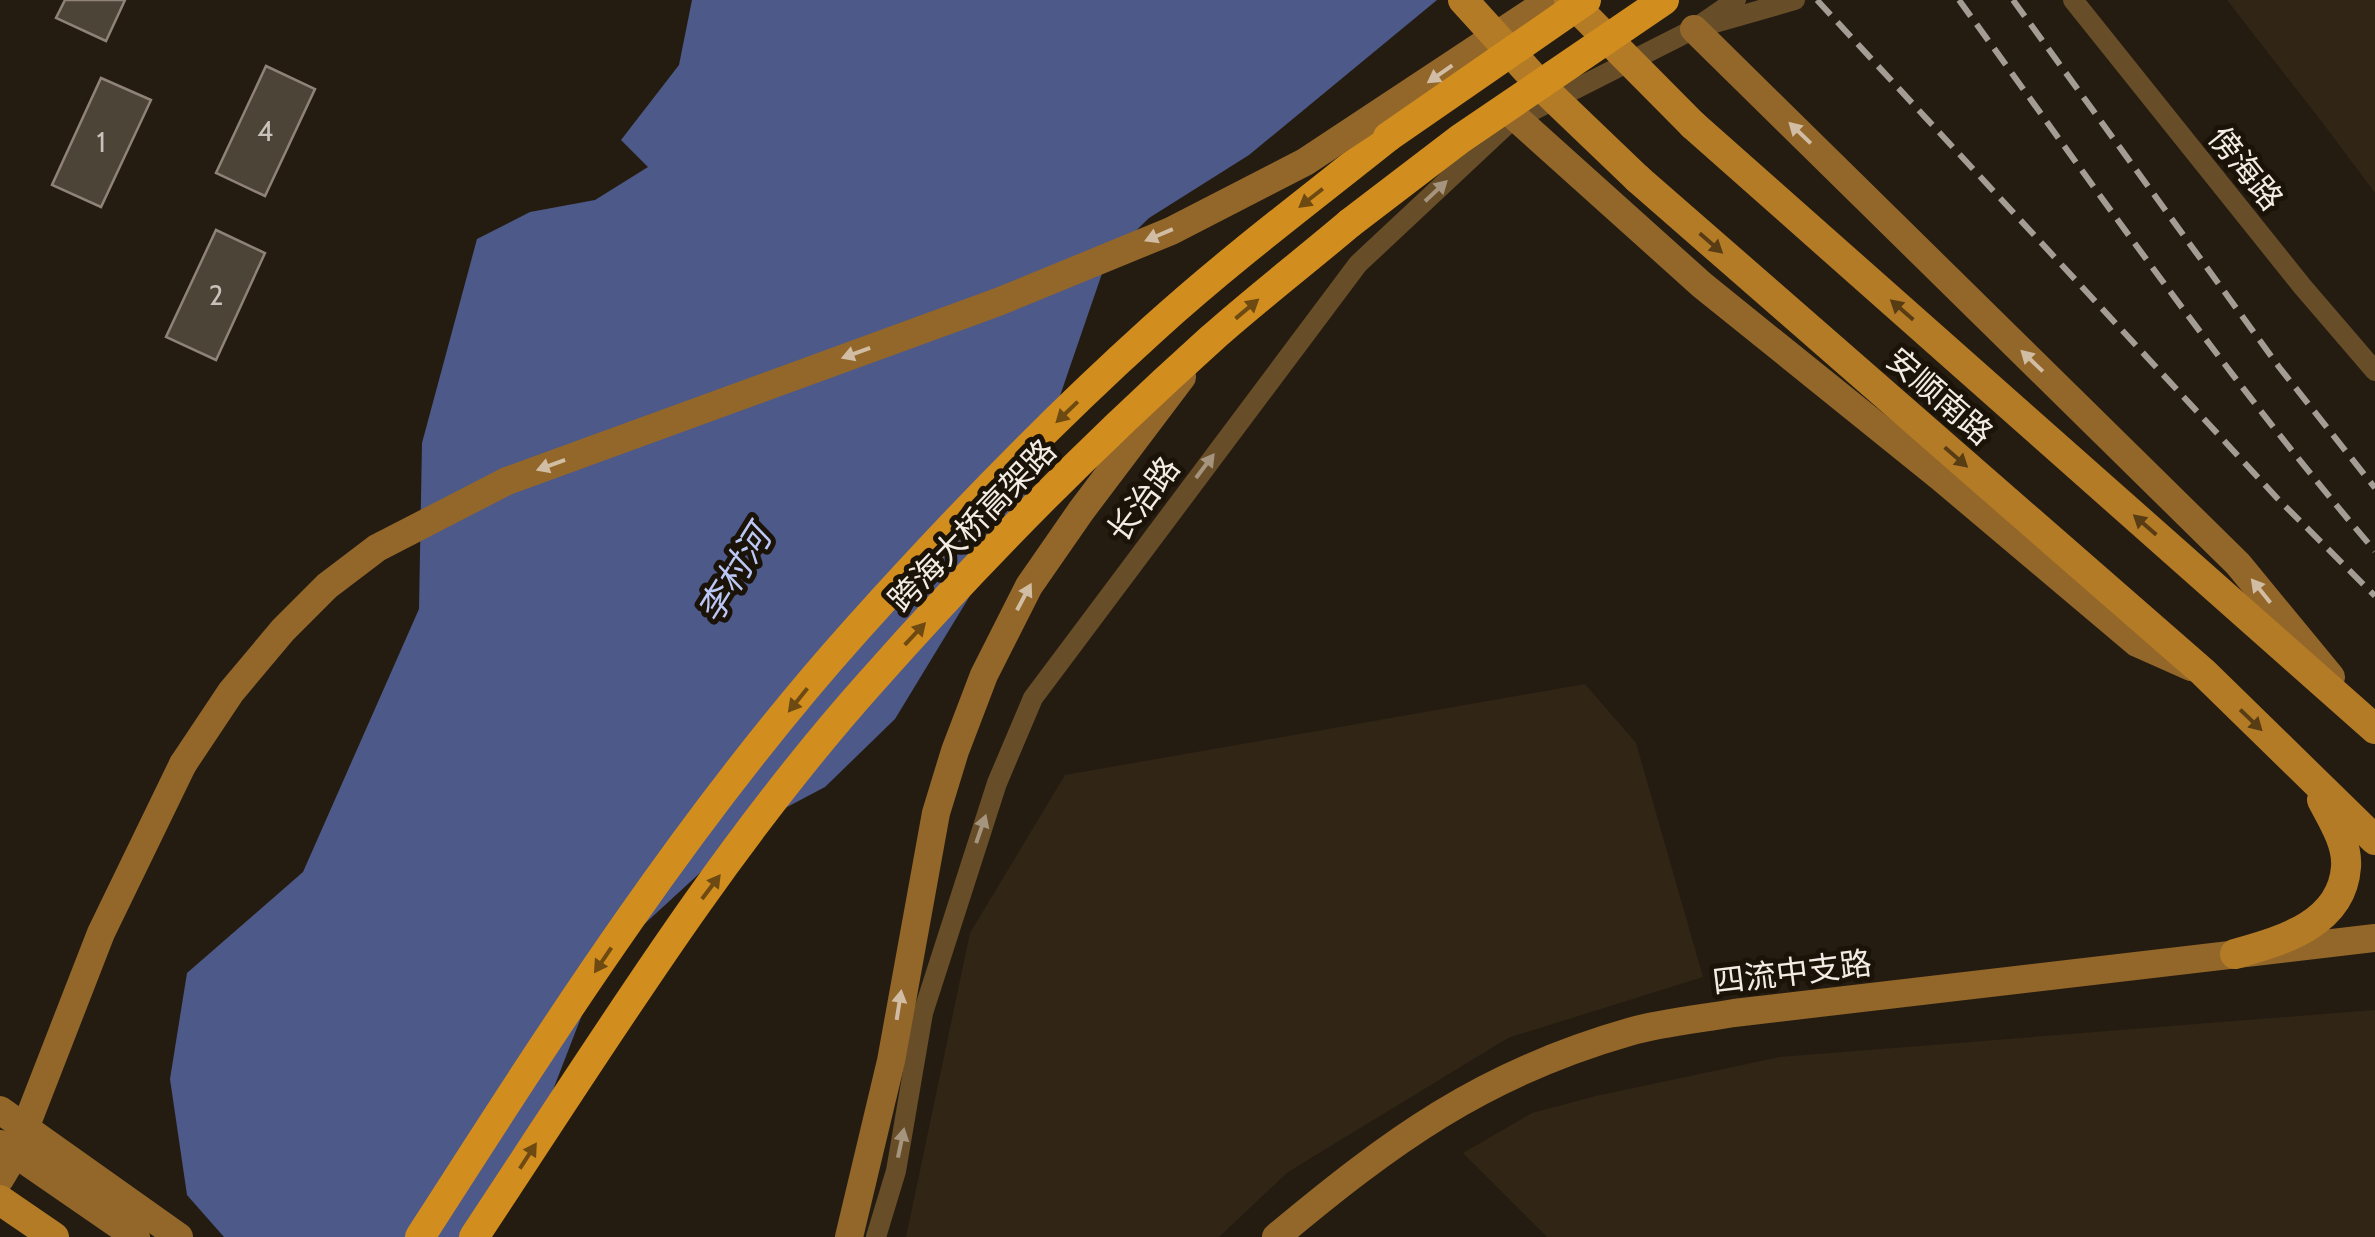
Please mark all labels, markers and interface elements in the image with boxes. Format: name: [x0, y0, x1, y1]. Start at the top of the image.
one-way arrow: [1427, 64, 1454, 83]
house number: 4: [257, 114, 273, 148]
street label: 傍海路: [2201, 118, 2291, 218]
one-way arrow: [1788, 122, 1812, 146]
house number: 1: [96, 125, 106, 159]
one-way arrow: [1424, 180, 1448, 203]
one-way arrow: [1298, 187, 1324, 208]
one-way arrow: [1144, 228, 1174, 244]
one-way arrow: [1699, 232, 1724, 254]
house number: 2: [209, 278, 223, 312]
one-way arrow: [1234, 299, 1259, 320]
one-way arrow: [1890, 299, 1915, 321]
street label: 安顺南路: [1879, 339, 2001, 453]
one-way arrow: [841, 346, 871, 361]
one-way arrow: [2020, 350, 2044, 373]
one-way arrow: [1055, 400, 1079, 423]
street label: 跨海大桥高架路: [880, 431, 1064, 619]
one-way arrow: [1943, 446, 1968, 468]
street label: 长治路: [1099, 449, 1187, 549]
one-way arrow: [1195, 453, 1215, 479]
one-way arrow: [536, 458, 566, 473]
water label: 李村河: [688, 513, 783, 630]
one-way arrow: [2133, 515, 2158, 537]
one-way arrow: [2251, 579, 2272, 604]
one-way arrow: [1015, 582, 1032, 611]
one-way arrow: [903, 623, 926, 647]
one-way arrow: [787, 688, 809, 713]
one-way arrow: [2239, 707, 2263, 731]
one-way arrow: [974, 813, 989, 843]
one-way arrow: [700, 874, 720, 900]
street label: 四流中支路: [1710, 943, 1874, 1001]
one-way arrow: [594, 947, 612, 974]
one-way arrow: [892, 989, 908, 1020]
one-way arrow: [894, 1127, 910, 1158]
one-way arrow: [518, 1142, 537, 1169]

